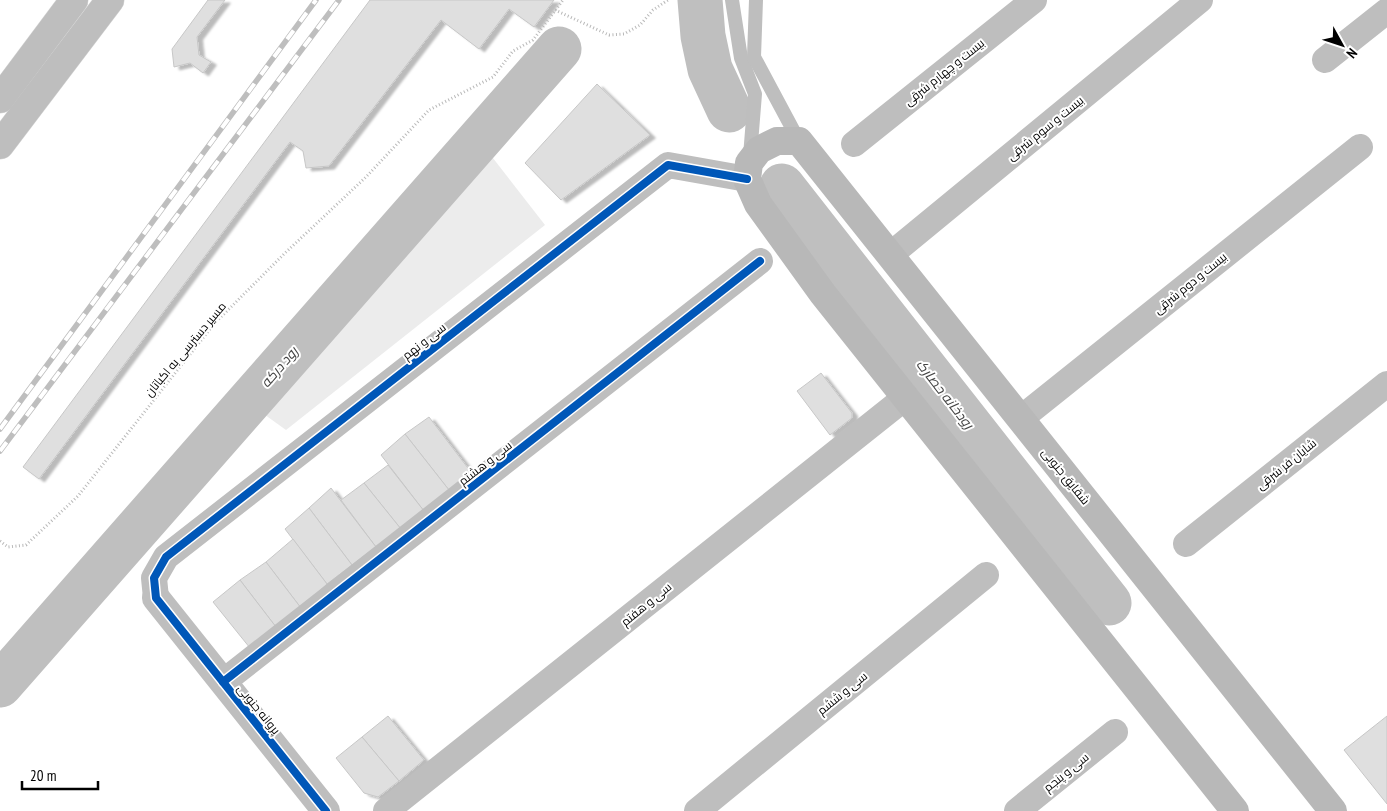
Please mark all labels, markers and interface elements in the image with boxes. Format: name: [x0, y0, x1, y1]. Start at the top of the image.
north arrow: [1317, 20, 1367, 70]
street label: بیست و چهارم شرقی: [901, 35, 988, 110]
text: N: [1343, 45, 1361, 62]
street label: بیست و سوم شرقی: [1004, 93, 1087, 164]
street label: بیست و دوم شرقی: [1150, 249, 1230, 318]
street label: مسیر دسترسی به اکباتان: [141, 299, 229, 399]
street label: سی و نهم: [399, 319, 449, 363]
water label: رود درکه: [256, 342, 303, 391]
water label: رودخانه حصارک: [912, 356, 979, 433]
street label: شایان فر شرقی: [1253, 435, 1319, 493]
street label: سی و هشتم: [455, 438, 515, 489]
street label: شقایق جنوبی: [1039, 445, 1093, 507]
street label: سی و هفتم: [618, 579, 675, 630]
street label: سی و ششم: [814, 668, 871, 719]
street label: پروانه جنوبی: [233, 681, 284, 739]
street label: سی و پنجم: [1040, 749, 1093, 796]
scale bar: [22, 758, 99, 790]
text: 20 m: [30, 766, 56, 785]

